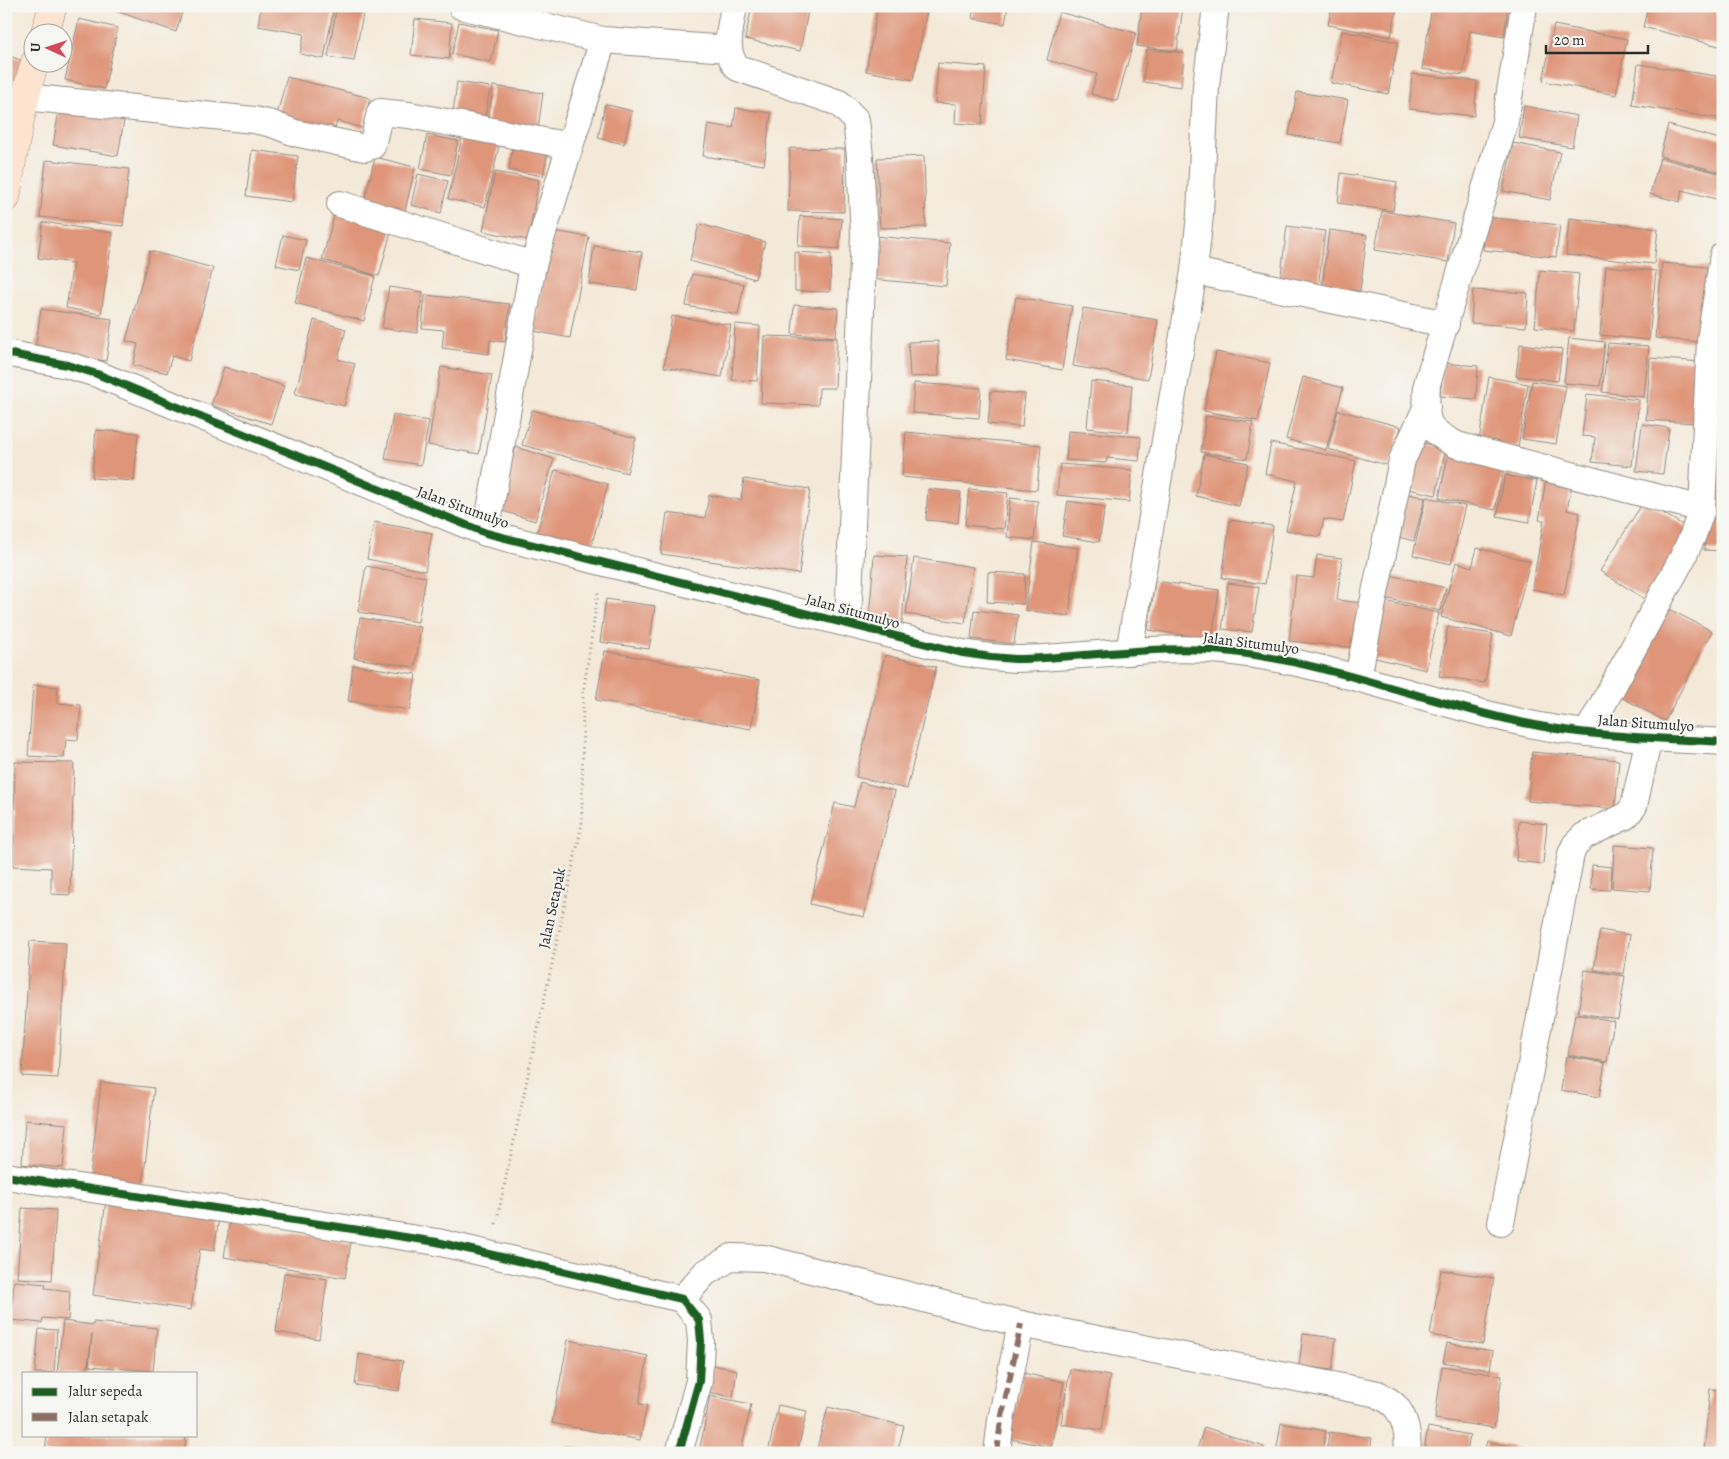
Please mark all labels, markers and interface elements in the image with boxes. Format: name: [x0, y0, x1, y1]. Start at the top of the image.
north arrow: [22, 22, 72, 72]
scale bar: [1546, 22, 1649, 54]
text: 20 m: [1554, 30, 1585, 50]
text: U: [26, 42, 45, 52]
street label: Jalan Situmulyo: [414, 481, 512, 533]
street label: Jalan Situmulyo: [804, 589, 902, 633]
street label: Jalan Situmulyo: [1202, 627, 1300, 659]
street label: Jalan Situmulyo: [1597, 710, 1695, 736]
street label: Jalan Setapak: [534, 865, 570, 950]
legend: [22, 1372, 198, 1436]
text: Jalur sepeda: [68, 1381, 142, 1401]
text: Jalan setapak: [68, 1407, 149, 1427]

